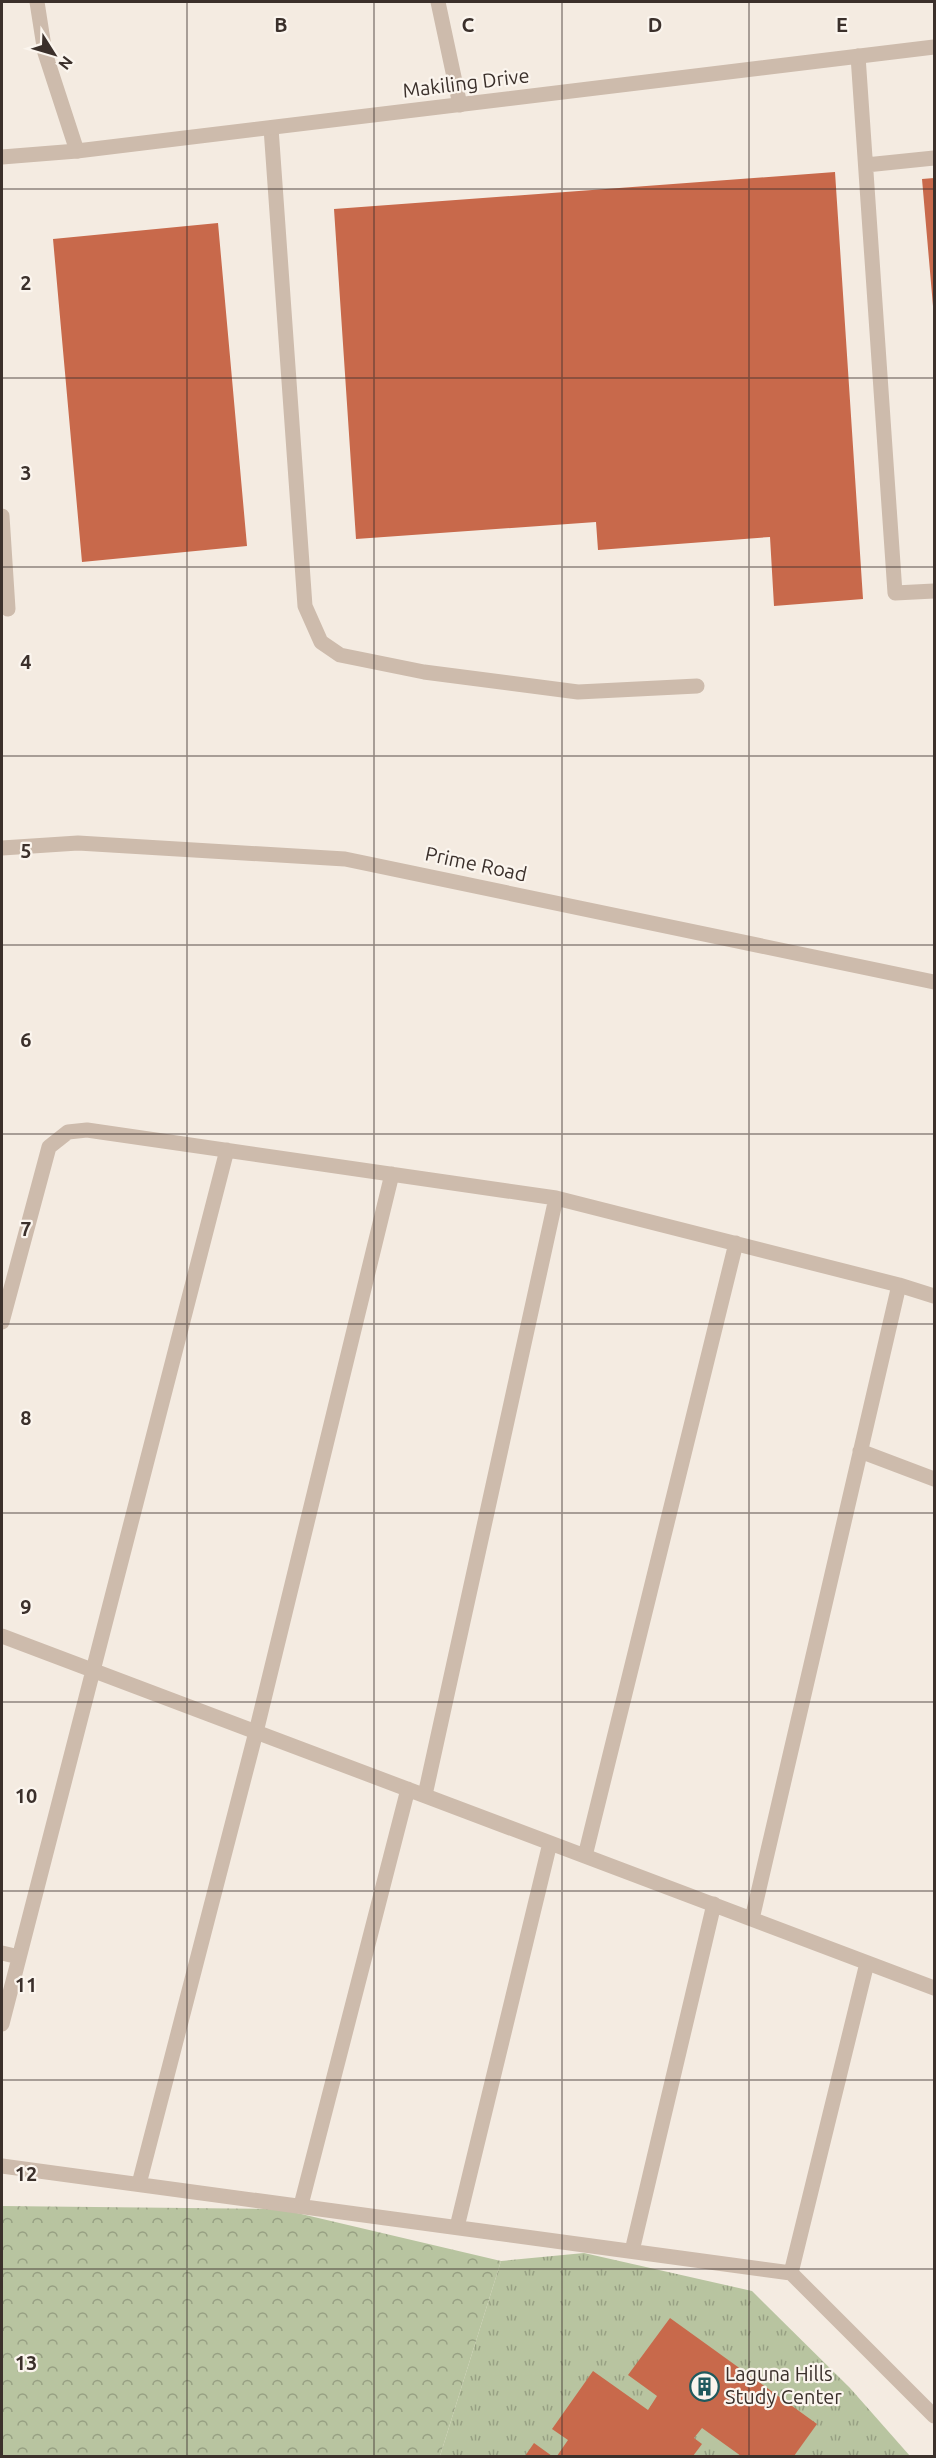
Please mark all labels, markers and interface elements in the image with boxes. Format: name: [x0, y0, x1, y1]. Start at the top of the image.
text: B: [274, 13, 288, 36]
text: C: [462, 13, 475, 36]
text: D: [648, 13, 662, 36]
text: E: [836, 13, 848, 36]
north arrow: [24, 24, 84, 84]
text: N: [55, 53, 77, 73]
street label: Makiling Drive: [401, 63, 531, 102]
text: 2: [20, 271, 32, 294]
text: 3: [20, 461, 32, 484]
text: 4: [20, 650, 32, 673]
text: 5: [20, 839, 32, 862]
street label: Prime Road: [423, 842, 529, 886]
text: 6: [20, 1028, 32, 1051]
text: 7: [20, 1217, 32, 1240]
text: 8: [20, 1406, 32, 1429]
text: 9: [20, 1595, 32, 1618]
text: 10: [15, 1784, 37, 1807]
text: 11: [15, 1973, 37, 1996]
text: 12: [15, 2162, 37, 2185]
text: 13: [15, 2351, 37, 2374]
place label: Laguna Hills Study Center: [725, 2362, 842, 2408]
building icon: Laguna Hills Study Center: [688, 2370, 720, 2402]

